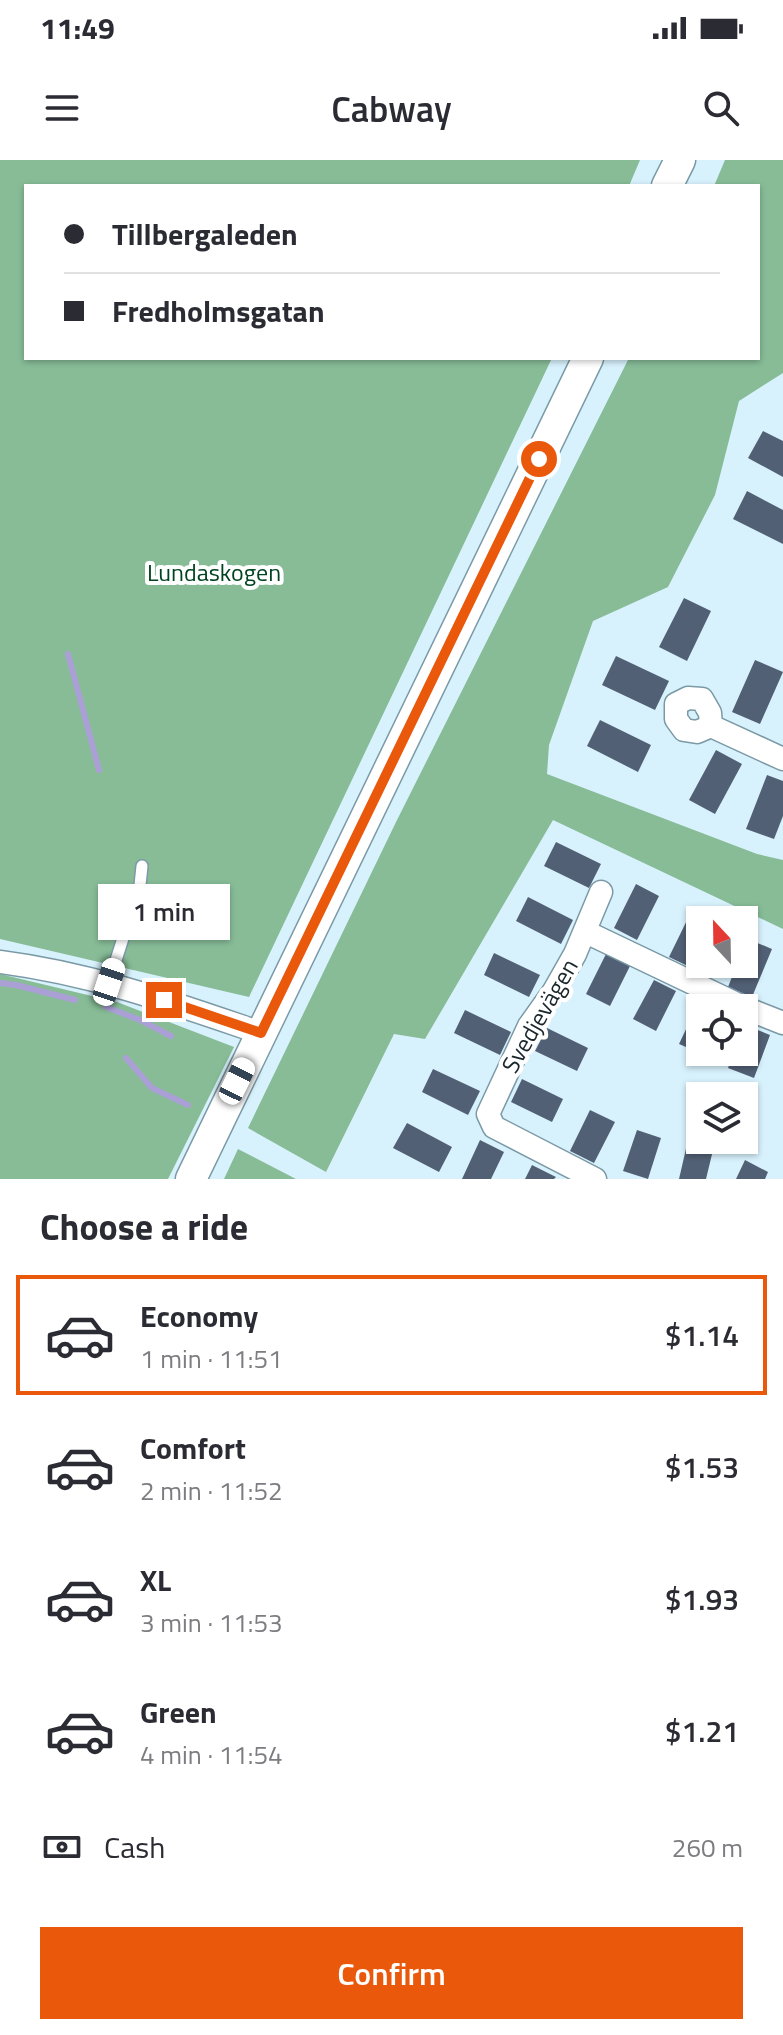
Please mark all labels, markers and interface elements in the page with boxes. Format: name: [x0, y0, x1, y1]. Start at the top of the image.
text: 11:49: [40, 5, 115, 51]
text: Cabway: [331, 81, 452, 136]
icon: menu: [40, 86, 84, 130]
icon: search: [699, 86, 743, 130]
text: Tillbergaleden: [112, 211, 298, 257]
text: Fredholmsgatan: [112, 288, 325, 334]
route start: [521, 441, 557, 477]
park label: Lundaskogen: [147, 554, 281, 590]
callout: 1 min: [98, 884, 230, 940]
text: 1 min: [133, 892, 195, 931]
north arrow: [686, 906, 758, 978]
map controls: [686, 906, 758, 1154]
street label: Svedjevägen: [492, 952, 586, 1079]
car: [90, 955, 128, 1009]
route end: [146, 982, 182, 1018]
button: locate: [686, 994, 758, 1066]
car: [216, 1054, 258, 1108]
button: layers: [686, 1082, 758, 1154]
text: Choose a ride: [40, 1199, 248, 1254]
text: Economy: [140, 1293, 258, 1339]
icon: car: [44, 1299, 116, 1371]
text: $1.14: [665, 1312, 739, 1358]
text: 1 min · 11:51: [140, 1339, 283, 1378]
text: Comfort: [140, 1425, 246, 1471]
icon: car: [44, 1431, 116, 1503]
text: $1.53: [665, 1444, 739, 1490]
text: 2 min · 11:52: [140, 1471, 283, 1510]
text: XL: [140, 1557, 171, 1603]
icon: car: [44, 1563, 116, 1635]
text: $1.93: [665, 1576, 739, 1622]
text: 3 min · 11:53: [140, 1603, 283, 1642]
text: Green: [140, 1689, 217, 1735]
icon: car: [44, 1695, 116, 1767]
text: $1.21: [665, 1708, 739, 1754]
text: 4 min · 11:54: [140, 1735, 283, 1774]
text: Cash: [104, 1824, 165, 1870]
icon: cash: [40, 1825, 84, 1869]
text: 260 m: [672, 1828, 743, 1867]
button: Confirm: [40, 1927, 743, 2019]

